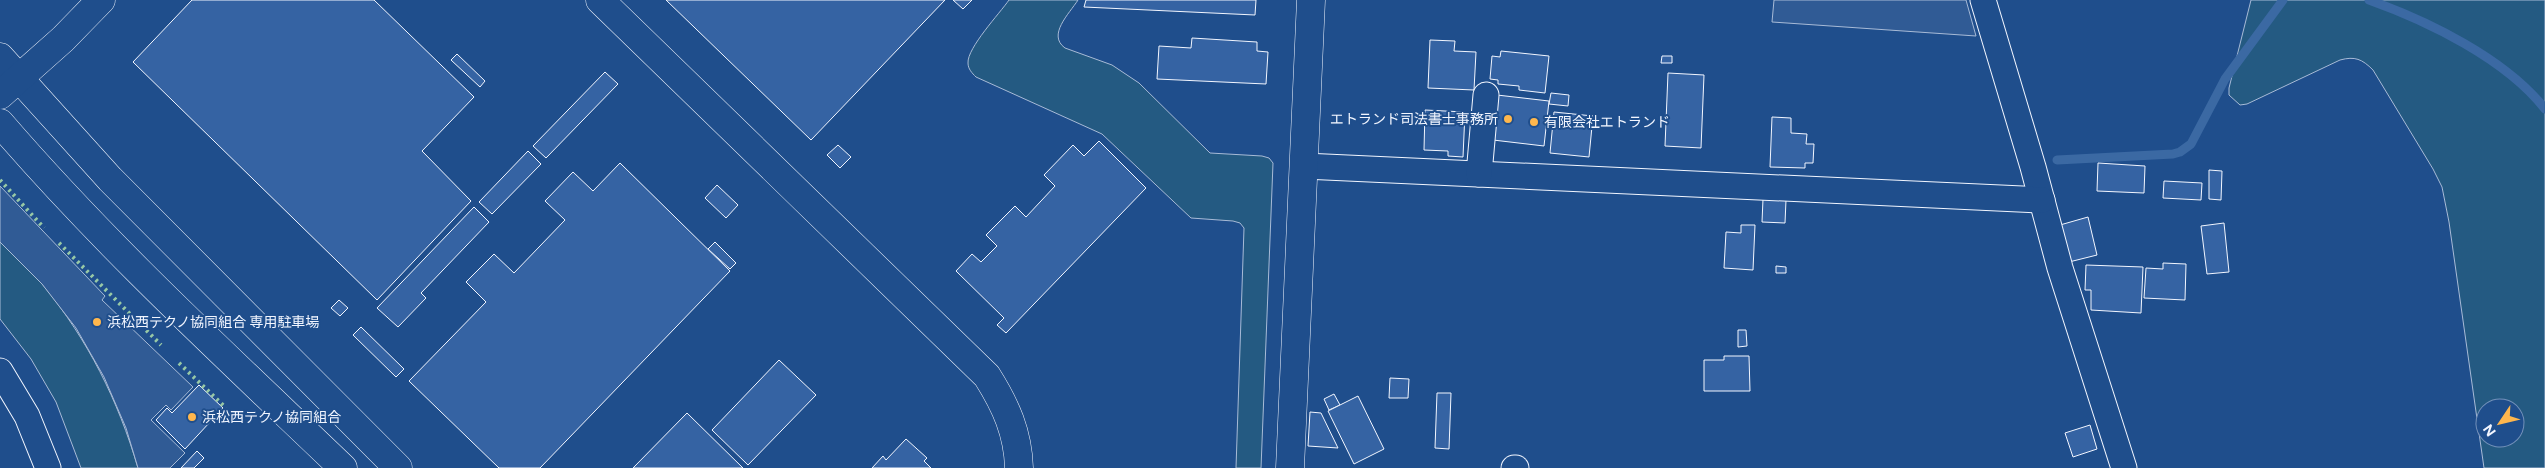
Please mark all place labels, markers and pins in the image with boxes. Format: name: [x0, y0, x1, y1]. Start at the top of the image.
place label: エトランド司法書士事務所: [1330, 111, 1498, 128]
marker: エトランド司法書士事務所: [1502, 113, 1514, 125]
place label: 有限会社エトランド: [1544, 114, 1670, 131]
marker: 有限会社エトランド: [1528, 116, 1540, 128]
place label: 浜松西テクノ協同組合 専用駐車場: [107, 314, 320, 331]
marker: 浜松西テクノ協同組合 専用駐車場: [91, 316, 103, 328]
place label: 浜松西テクノ協同組合: [202, 409, 341, 426]
marker: 浜松西テクノ協同組合: [186, 411, 198, 423]

